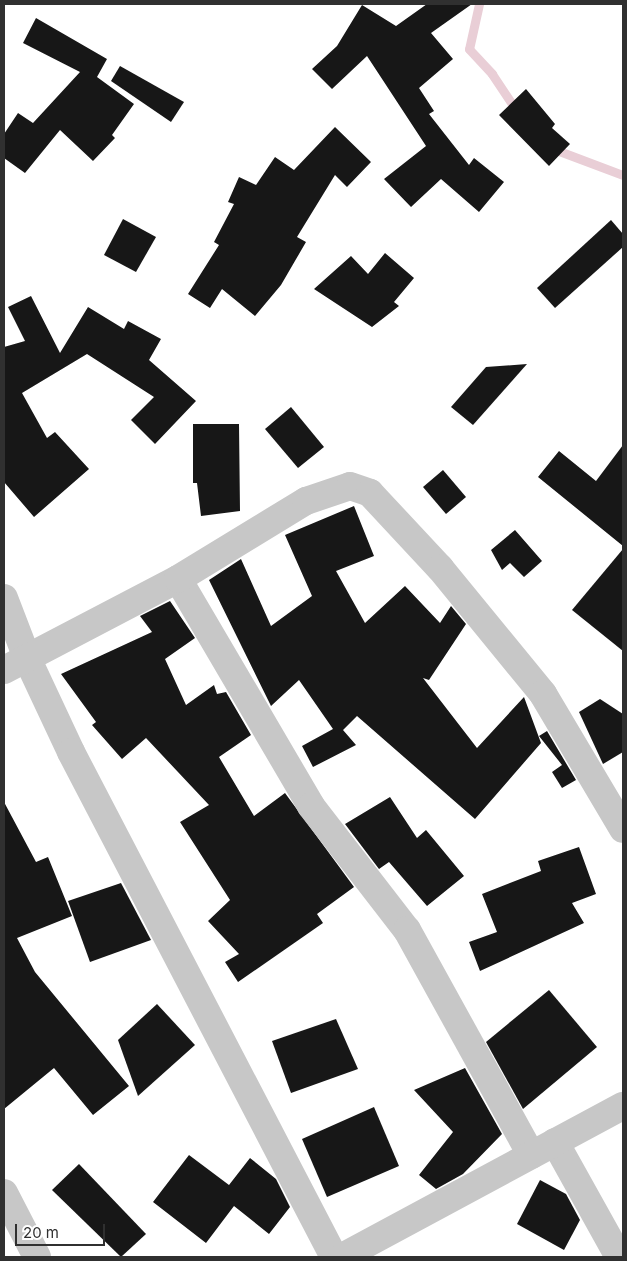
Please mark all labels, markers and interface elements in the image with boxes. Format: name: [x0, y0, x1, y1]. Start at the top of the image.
scale bar: [18, 1214, 108, 1246]
text: 20 m: [23, 1223, 59, 1242]

